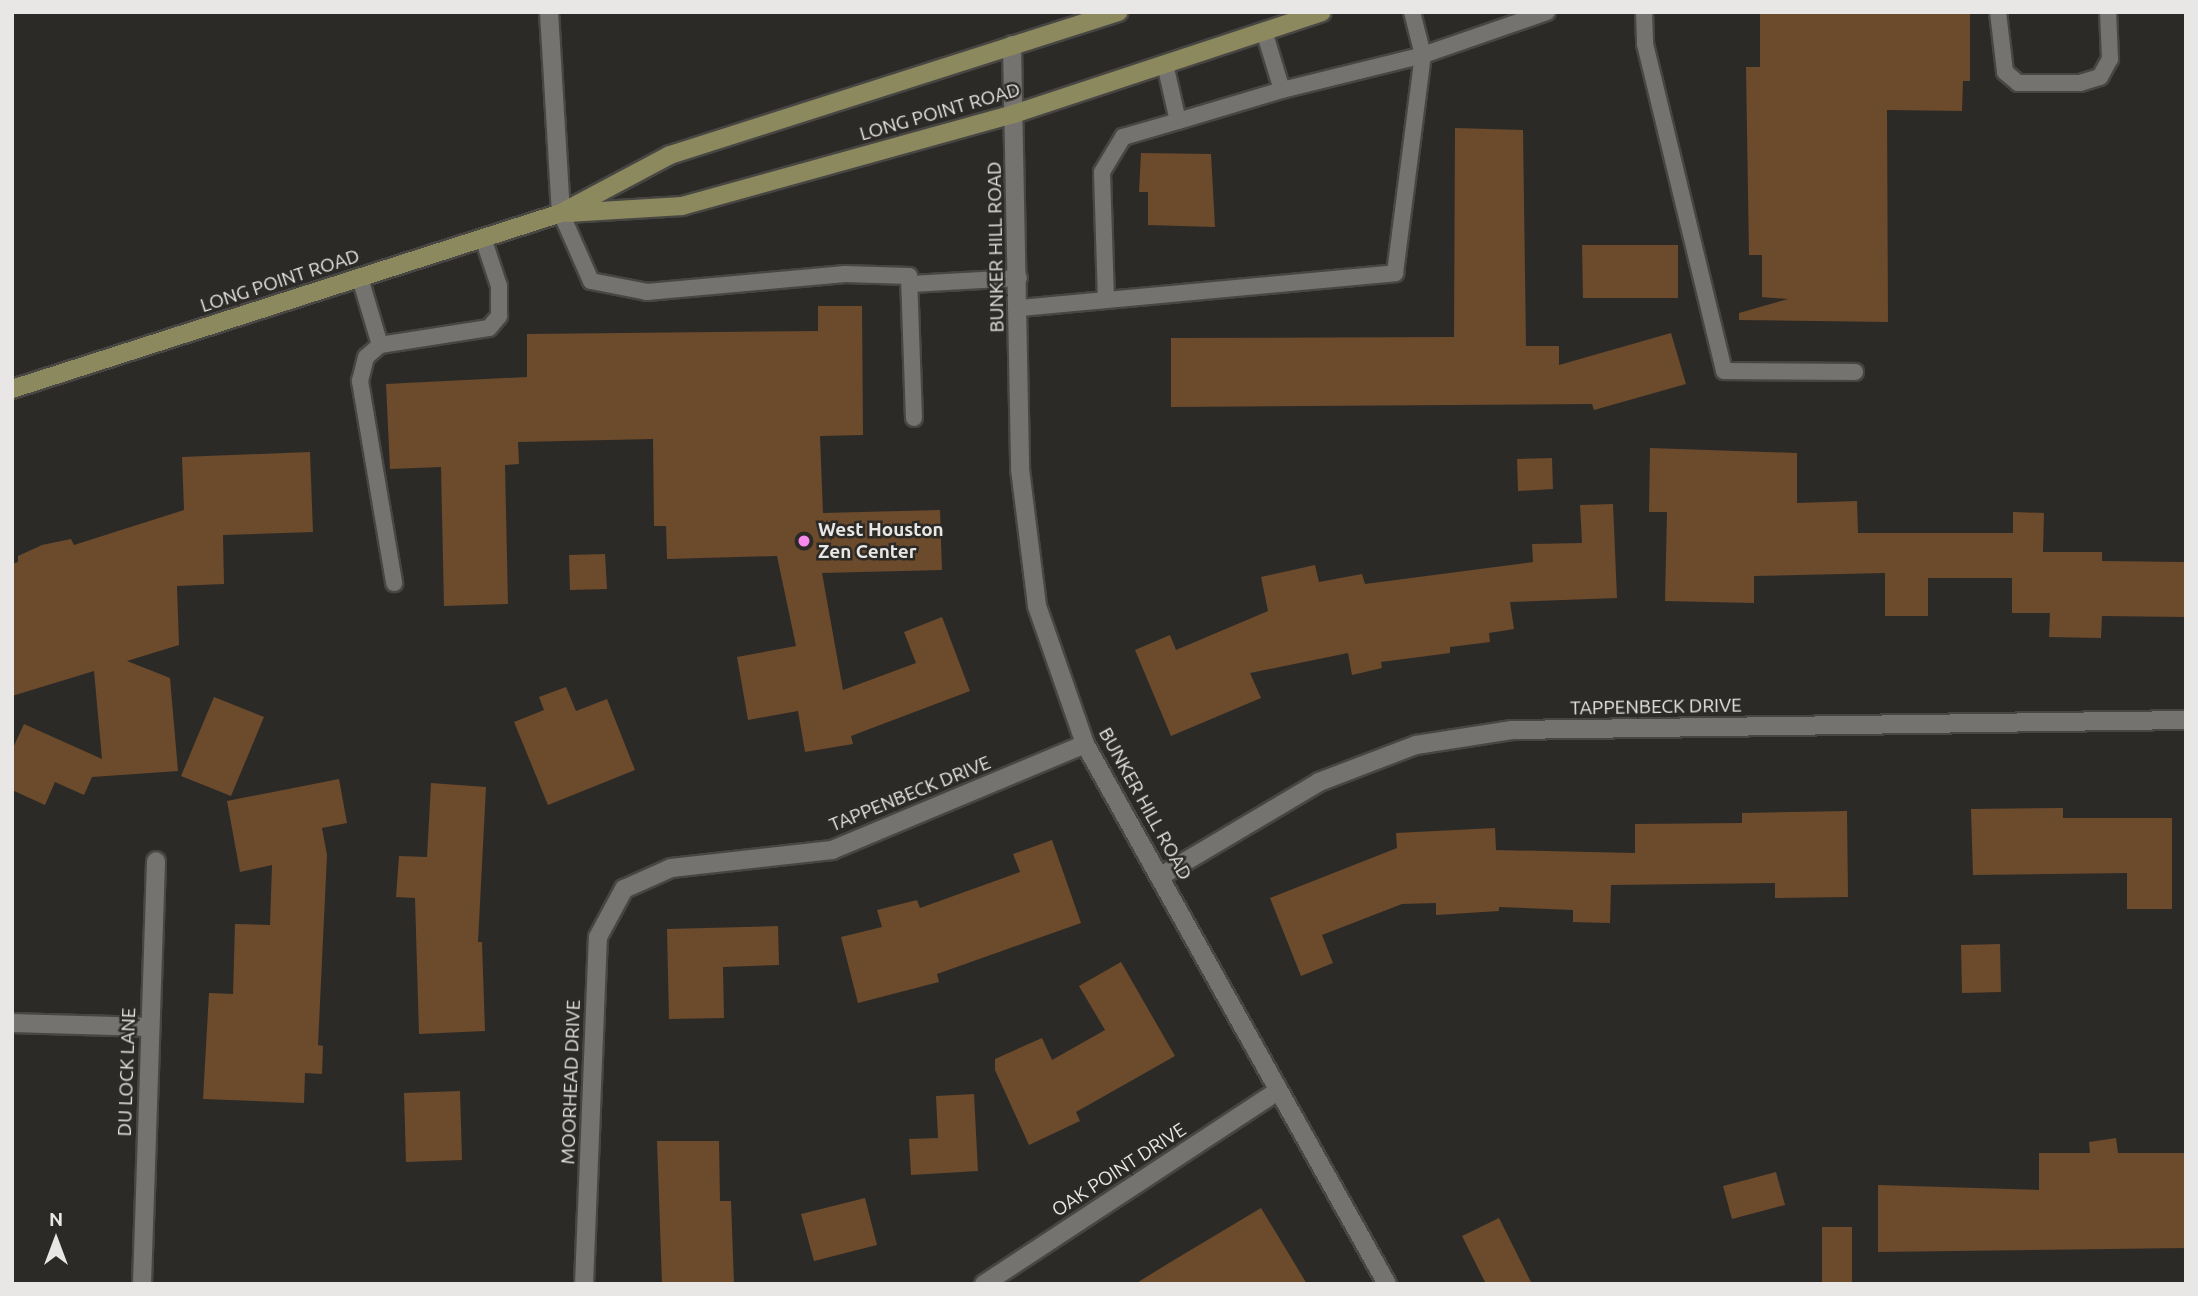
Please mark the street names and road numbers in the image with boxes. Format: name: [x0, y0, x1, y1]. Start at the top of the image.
street label: LONG POINT ROAD: [857, 78, 1023, 146]
street label: BUNKER HILL ROAD: [983, 161, 1009, 333]
street label: LONG POINT ROAD: [198, 245, 362, 317]
street label: TAPPENBECK DRIVE: [1570, 694, 1742, 720]
street label: BUNKER HILL ROAD: [1094, 724, 1196, 884]
street label: TAPPENBECK DRIVE: [826, 751, 994, 837]
street label: MOORHEAD DRIVE: [557, 999, 585, 1165]
street label: DU LOCK LANE: [113, 1007, 141, 1137]
street label: OAK POINT DRIVE: [1048, 1118, 1190, 1222]

